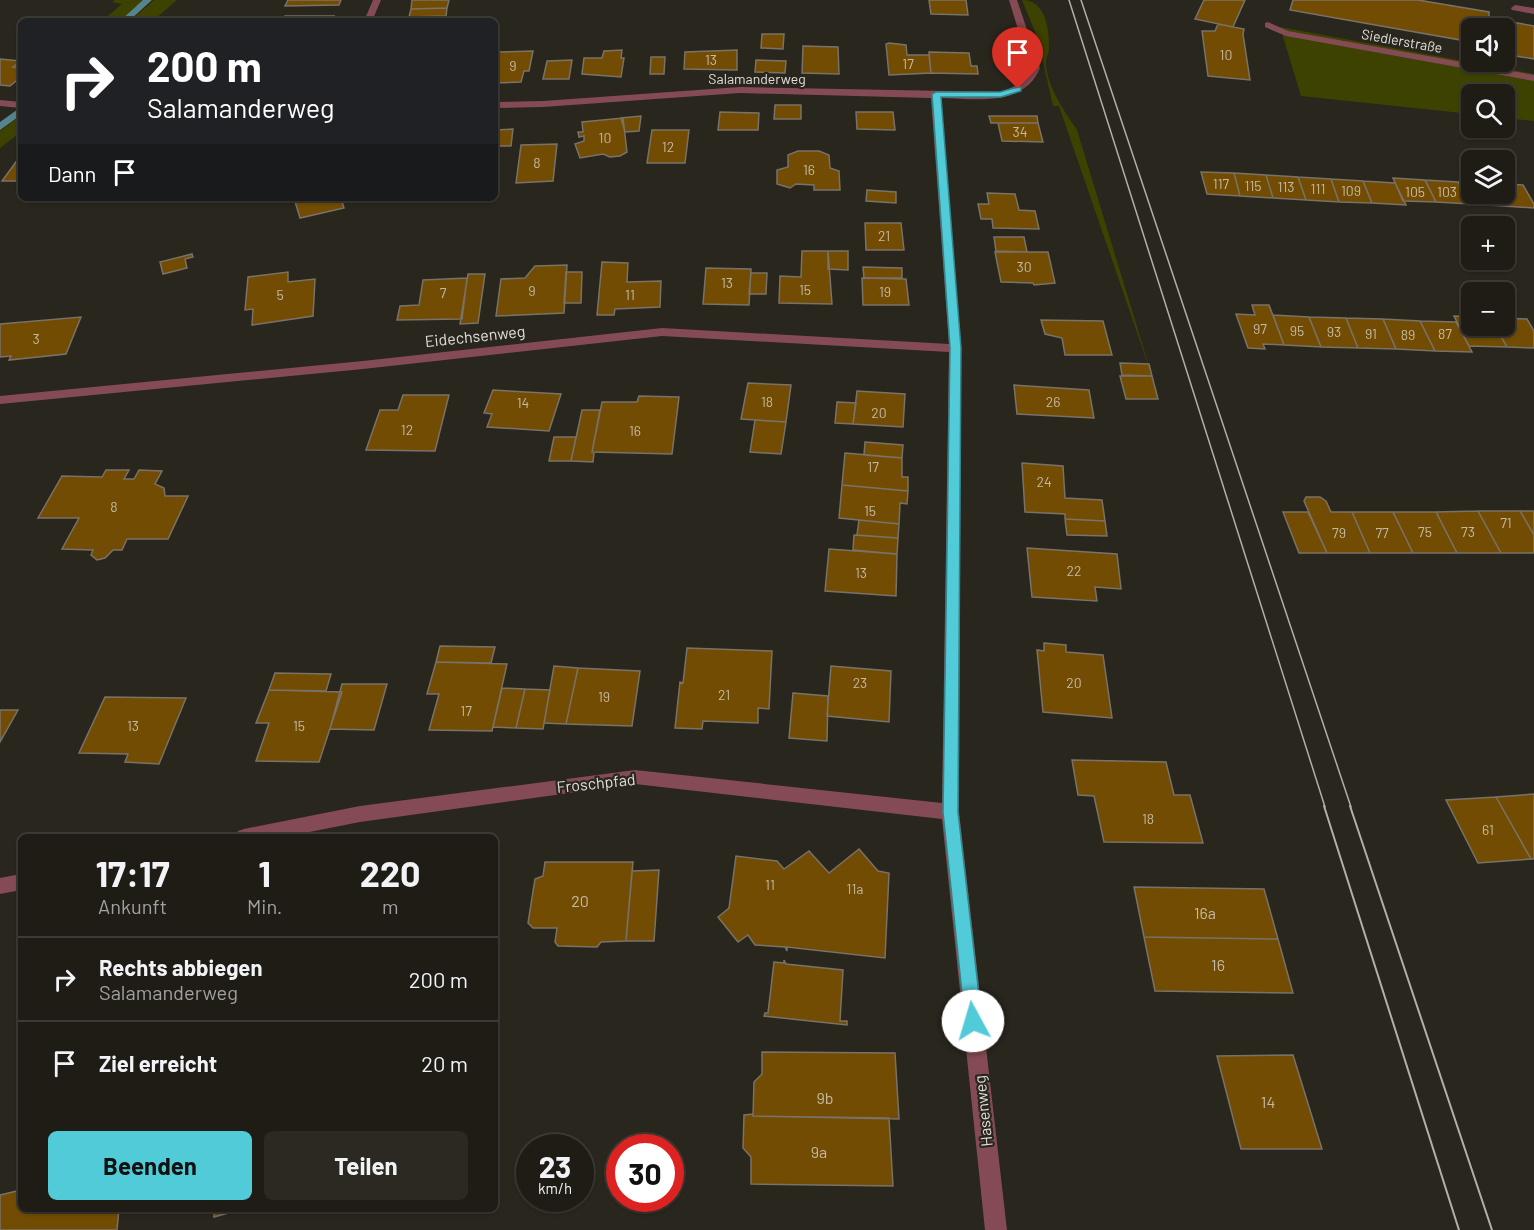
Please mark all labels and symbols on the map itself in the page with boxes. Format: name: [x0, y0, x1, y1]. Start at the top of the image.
street label: Siedlerstraße: [1360, 25, 1444, 56]
pin: [992, 27, 1043, 89]
house number: 10: [1220, 46, 1232, 63]
house number: 13: [705, 51, 717, 68]
house number: 17: [902, 55, 914, 72]
house number: 9: [509, 57, 517, 74]
street label: Salamanderweg: [708, 70, 806, 87]
house number: 34: [1013, 123, 1027, 140]
house number: 10: [599, 129, 611, 146]
house number: 12: [662, 138, 674, 155]
house number: 8: [533, 154, 541, 171]
house number: 16: [803, 161, 815, 178]
house number: 117: [1213, 175, 1230, 192]
house number: 115: [1244, 177, 1262, 194]
house number: 113: [1277, 178, 1295, 195]
house number: 111: [1311, 180, 1325, 197]
house number: 109: [1341, 182, 1361, 199]
house number: 105: [1405, 183, 1425, 200]
house number: 103: [1437, 183, 1457, 200]
house number: 21: [878, 227, 890, 244]
house number: 30: [1016, 258, 1032, 275]
house number: 13: [721, 274, 733, 291]
house number: 15: [799, 281, 811, 298]
house number: 9: [528, 282, 536, 299]
house number: 19: [879, 283, 891, 300]
house number: 7: [440, 284, 447, 301]
house number: 5: [276, 286, 284, 303]
house number: 11: [625, 286, 635, 303]
house number: 97: [1253, 320, 1267, 337]
street label: Eidechsenweg: [424, 321, 526, 350]
house number: 95: [1290, 322, 1304, 339]
house number: 93: [1327, 323, 1341, 340]
house number: 91: [1365, 325, 1377, 342]
house number: 87: [1438, 325, 1452, 342]
house number: 89: [1401, 326, 1415, 343]
house number: 3: [32, 330, 40, 347]
house number: 18: [761, 393, 773, 410]
house number: 26: [1046, 393, 1060, 410]
house number: 14: [517, 394, 529, 411]
house number: 20: [871, 404, 887, 421]
house number: 12: [401, 421, 413, 438]
house number: 16: [629, 422, 641, 439]
house number: 17: [867, 458, 879, 475]
house number: 24: [1036, 473, 1052, 490]
house number: 8: [110, 498, 118, 515]
house number: 15: [864, 502, 876, 519]
house number: 71: [1500, 514, 1512, 531]
house number: 75: [1418, 523, 1432, 540]
house number: 73: [1461, 523, 1475, 540]
house number: 79: [1332, 524, 1346, 541]
house number: 77: [1375, 524, 1389, 541]
house number: 22: [1066, 562, 1082, 579]
house number: 13: [855, 564, 867, 581]
house number: 23: [853, 674, 867, 691]
house number: 20: [1066, 674, 1082, 691]
house number: 21: [718, 686, 730, 703]
house number: 19: [598, 688, 610, 705]
house number: 17: [460, 702, 472, 719]
house number: 13: [127, 717, 139, 734]
house number: 15: [293, 717, 305, 734]
street label: Froschpfad: [556, 769, 636, 796]
house number: 18: [1142, 810, 1154, 827]
house number: 61: [1482, 821, 1494, 838]
house number: 11: [765, 876, 775, 893]
house number: 11a: [847, 880, 864, 897]
house number: 20: [571, 891, 589, 910]
house number: 16a: [1194, 903, 1216, 922]
house number: 16: [1211, 955, 1225, 974]
position arrow: [941, 989, 1005, 1053]
street label: Hasenweg: [969, 1074, 996, 1148]
house number: 9b: [816, 1088, 834, 1107]
house number: 14: [1261, 1092, 1275, 1111]
speed limit sign: 30: [606, 1134, 684, 1212]
house number: 9a: [811, 1142, 827, 1161]

